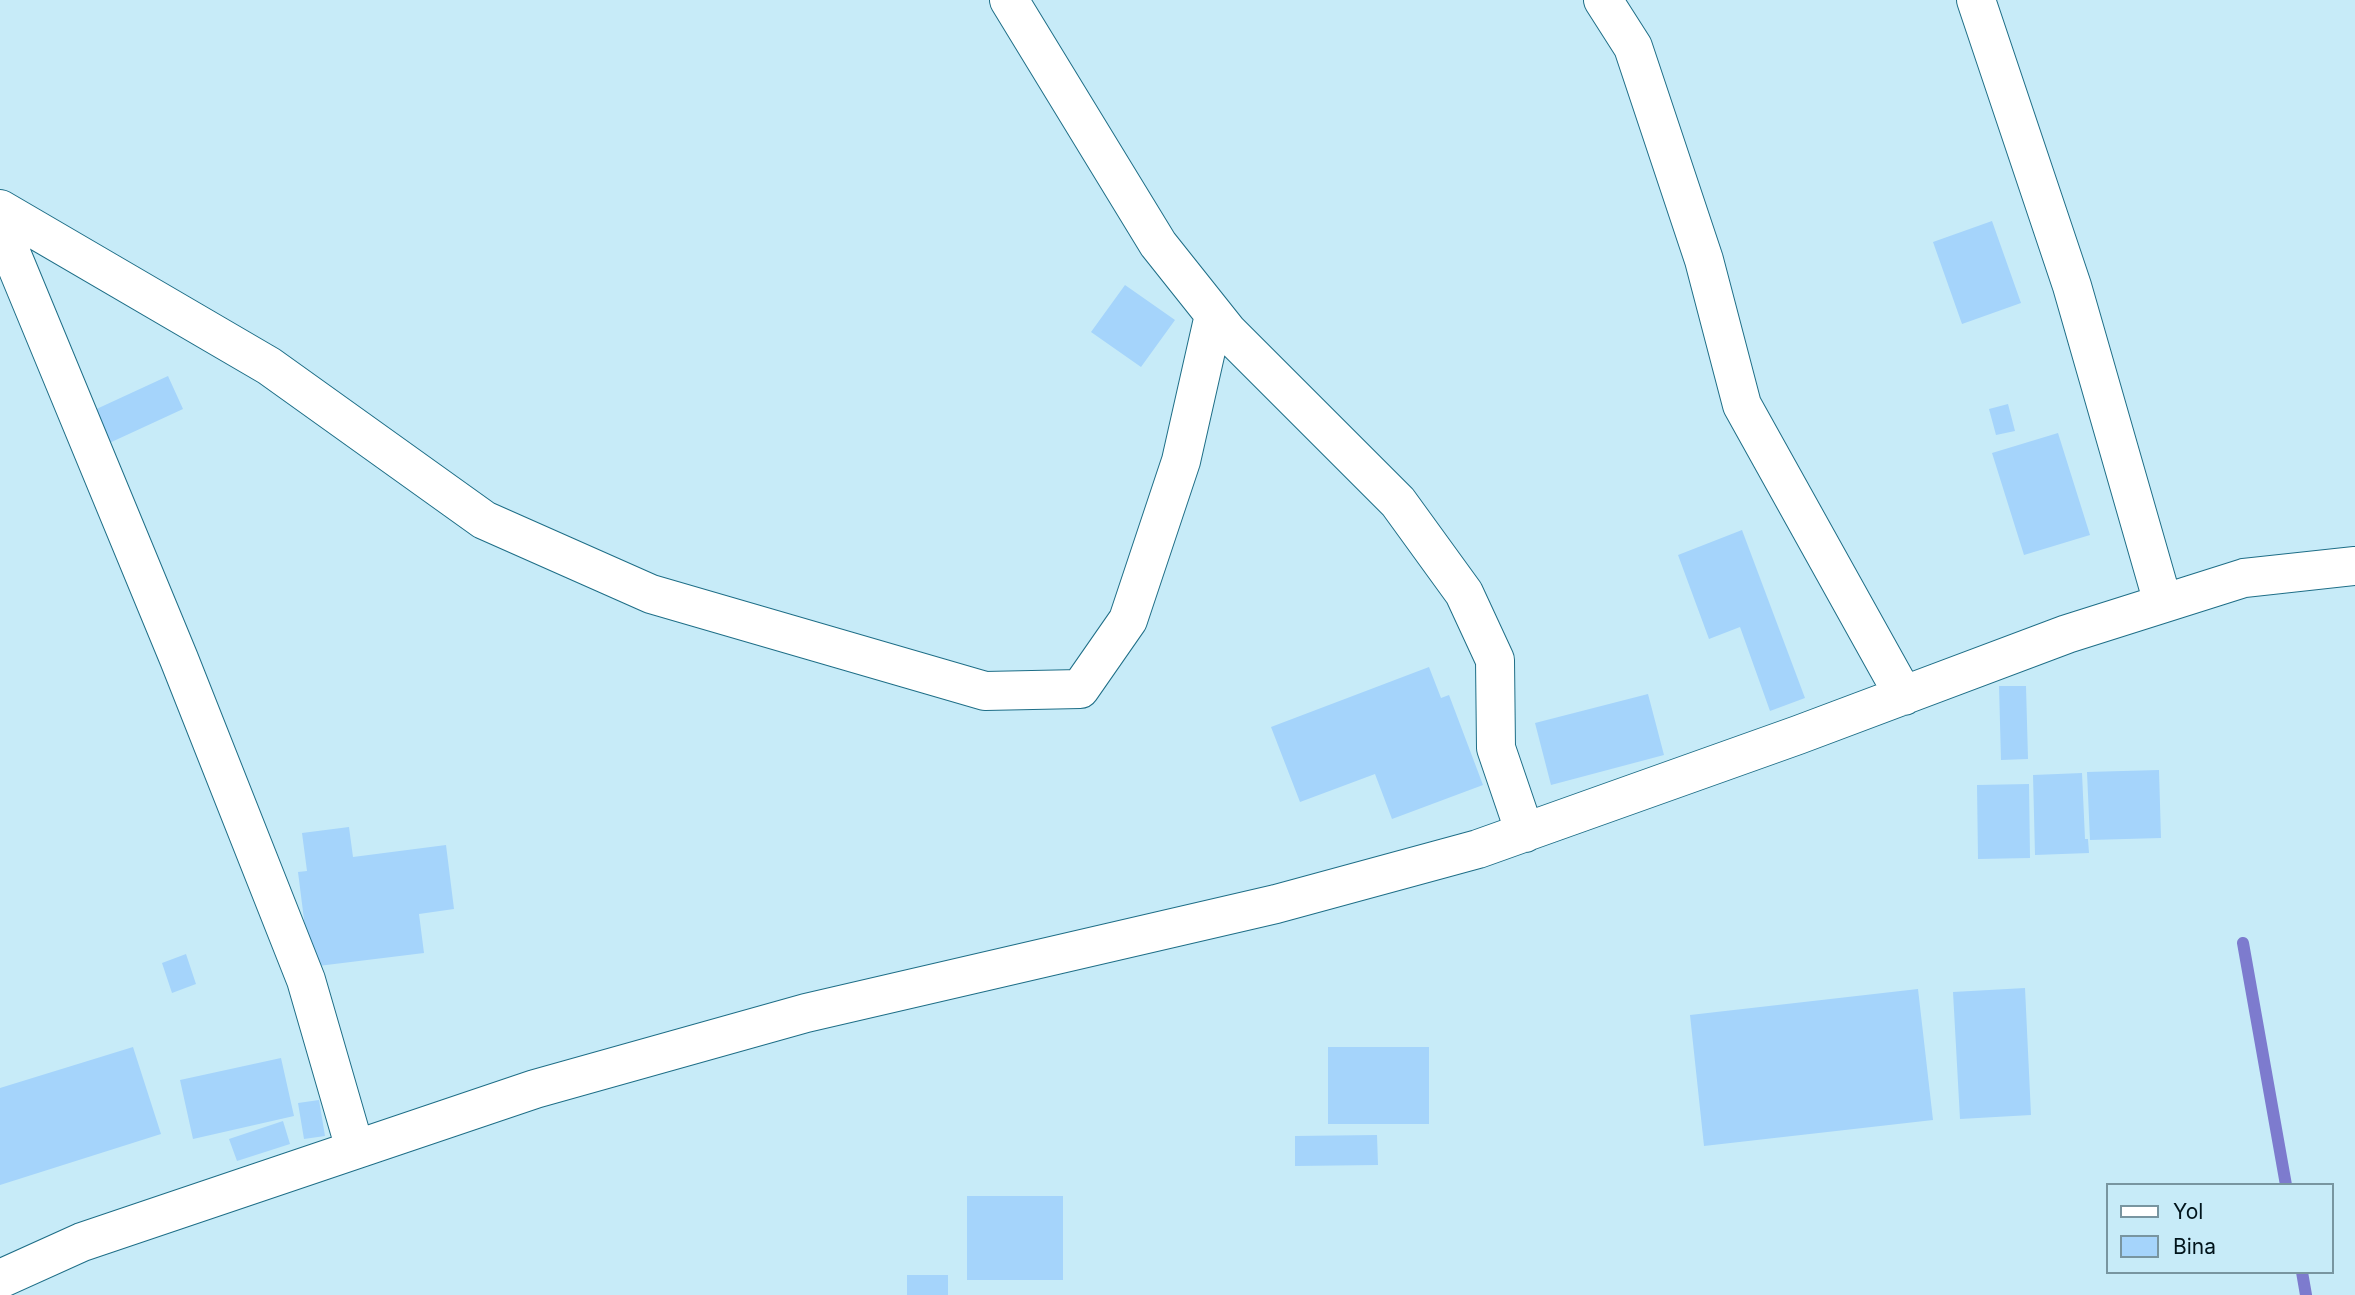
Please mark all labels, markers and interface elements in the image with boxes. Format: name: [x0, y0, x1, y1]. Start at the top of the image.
legend: [2106, 1183, 2334, 1274]
text: Yol: [2173, 1199, 2203, 1224]
text: Bina: [2173, 1234, 2216, 1259]

